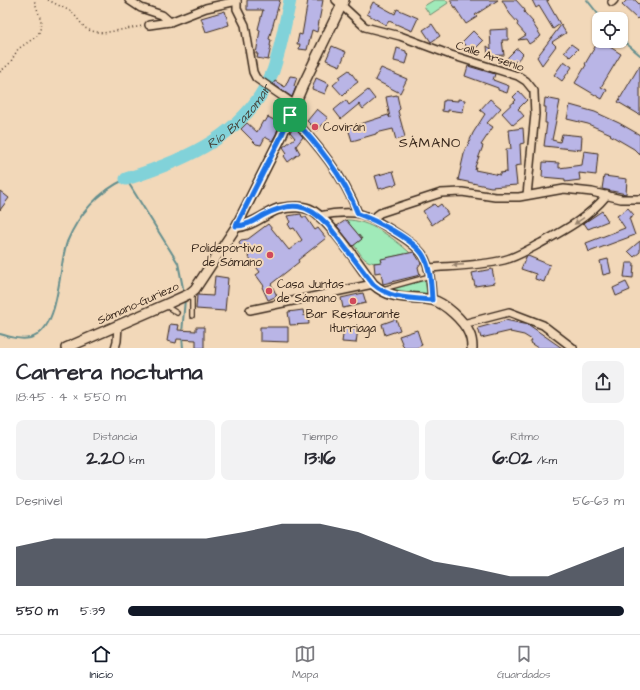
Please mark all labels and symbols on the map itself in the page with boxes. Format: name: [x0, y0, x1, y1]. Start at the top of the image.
street label: Calle Arsenio: [453, 37, 526, 76]
water label: Río Brazomar: [203, 80, 276, 153]
pin: [273, 98, 307, 132]
place label: Covirán: [323, 119, 365, 136]
marker: Covirán: [310, 122, 320, 132]
district label: SÁMANO: [399, 133, 461, 153]
one-way arrow: [573, 217, 584, 225]
place label: Polideportivo de Sámano: [192, 240, 262, 271]
marker: Polideportivo de Sámano: [265, 250, 275, 260]
one-way arrow: [452, 262, 464, 269]
place label: Casa Juntas de Sámano: [277, 276, 344, 307]
street label: Sámano-Guriezo: [95, 278, 182, 329]
marker: Casa Juntas de Sámano: [264, 286, 274, 296]
marker: Bar Restaurante Iturriaga: [348, 296, 358, 306]
place label: Bar Restaurante Iturriaga: [306, 306, 401, 338]

